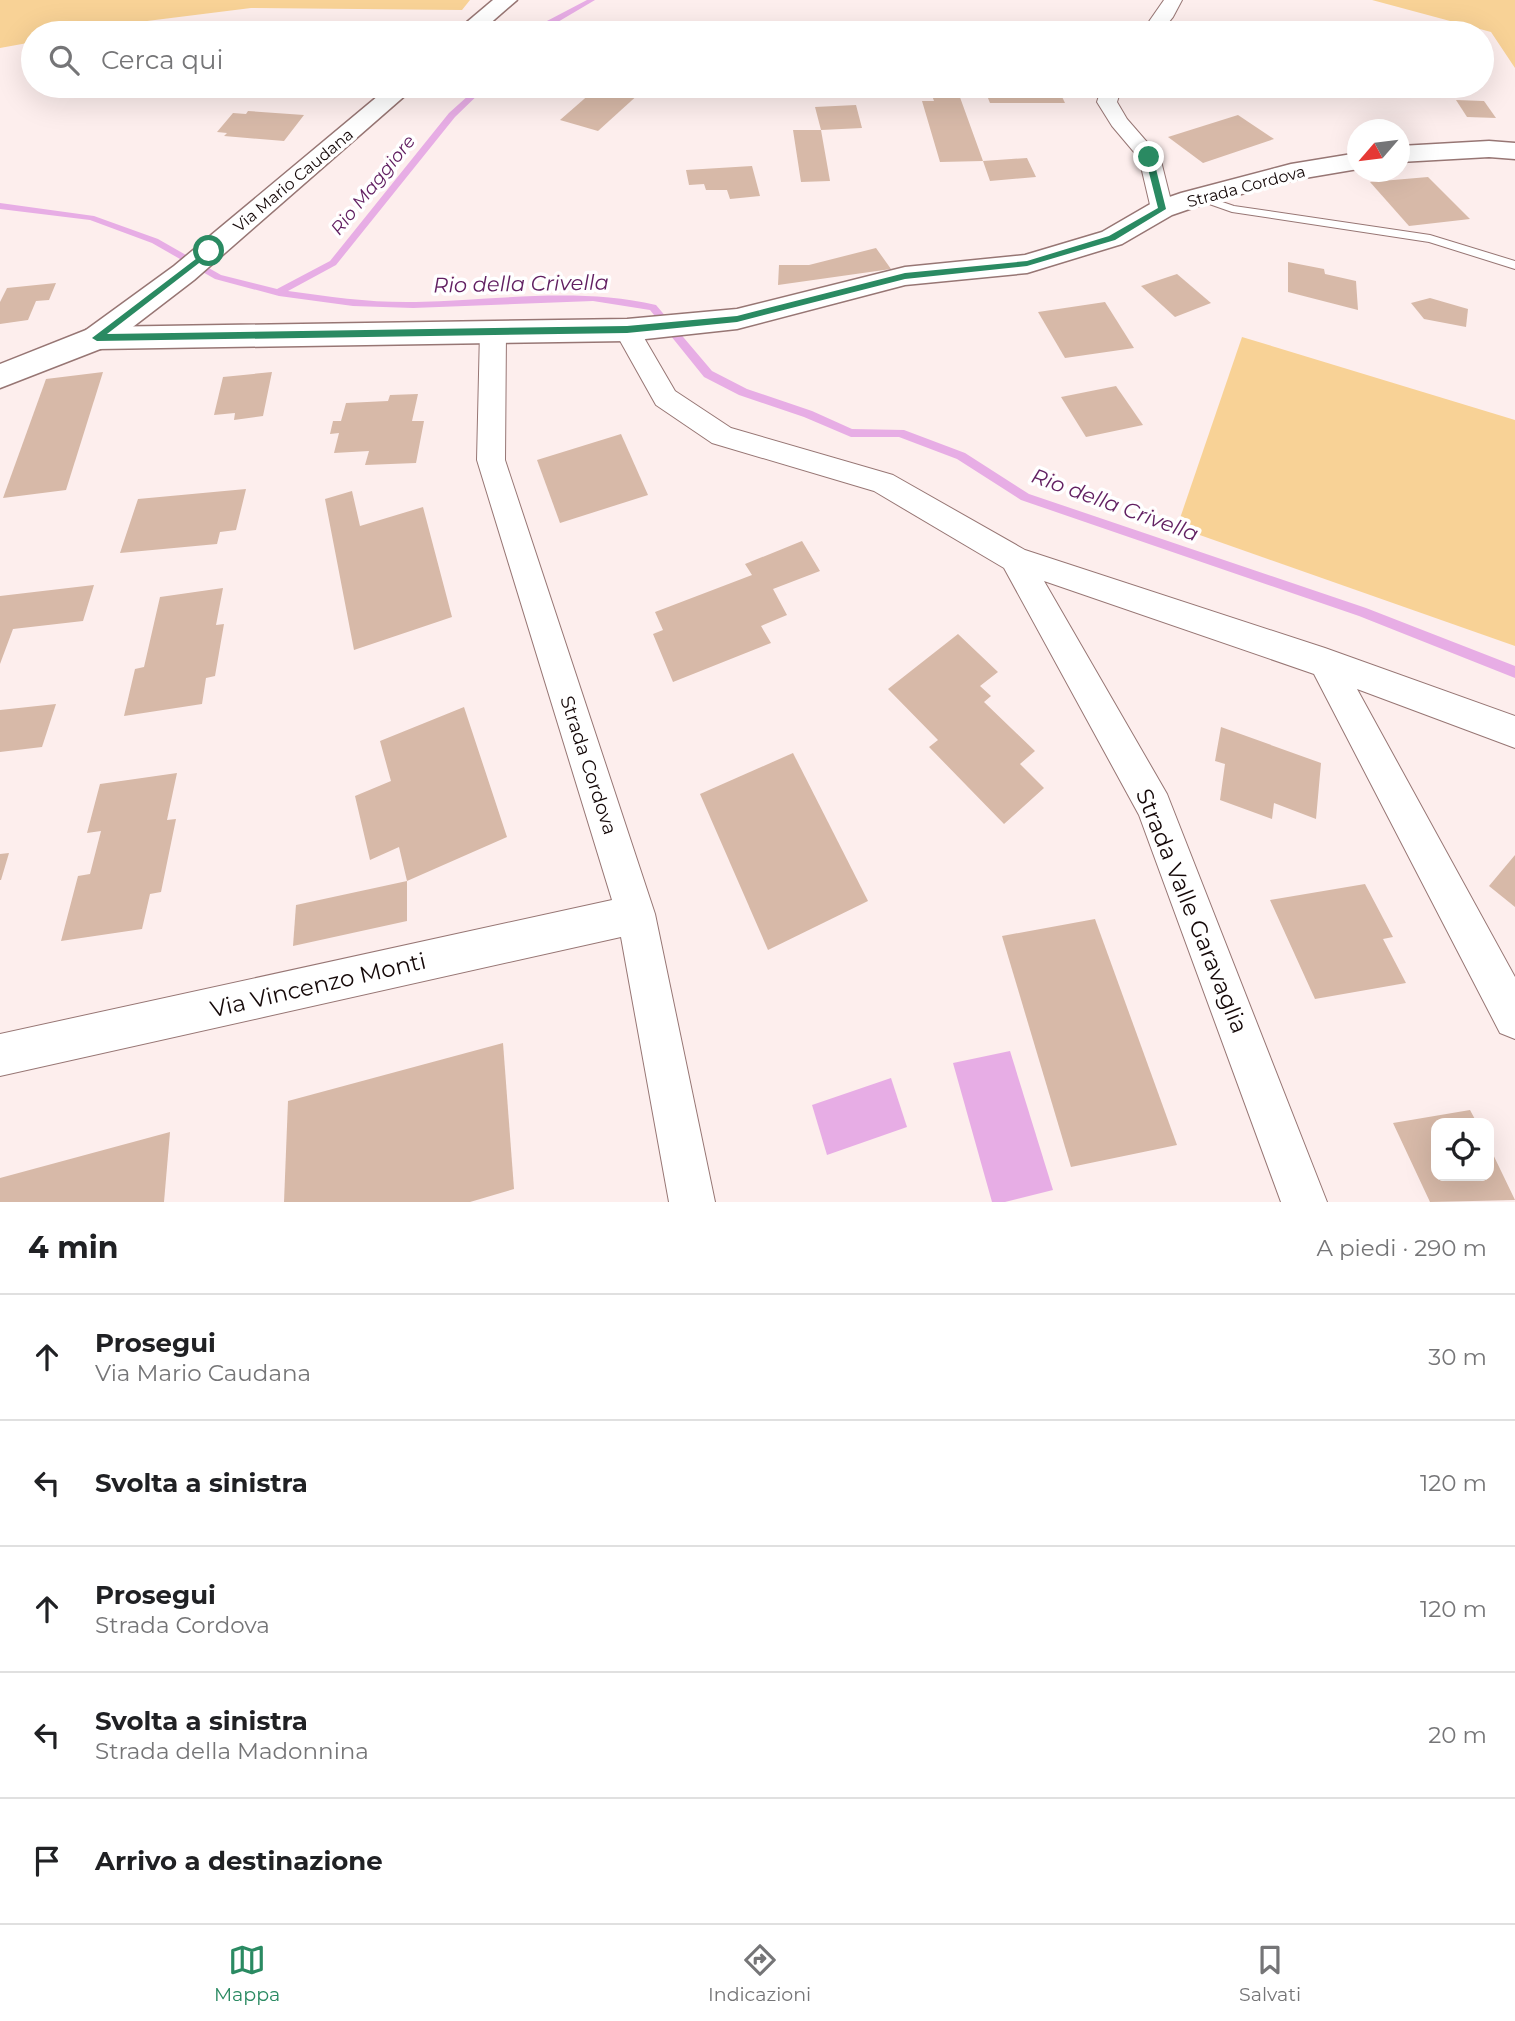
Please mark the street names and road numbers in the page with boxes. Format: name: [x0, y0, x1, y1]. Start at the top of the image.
street label: Via Mario Caudana: [230, 125, 357, 236]
street label: Strada Cordova: [1185, 162, 1307, 211]
street label: Strada Cordova: [555, 693, 622, 837]
street label: Strada Valle Garavaglia: [1130, 785, 1254, 1037]
street label: Via Vincenzo Monti: [207, 947, 429, 1023]

